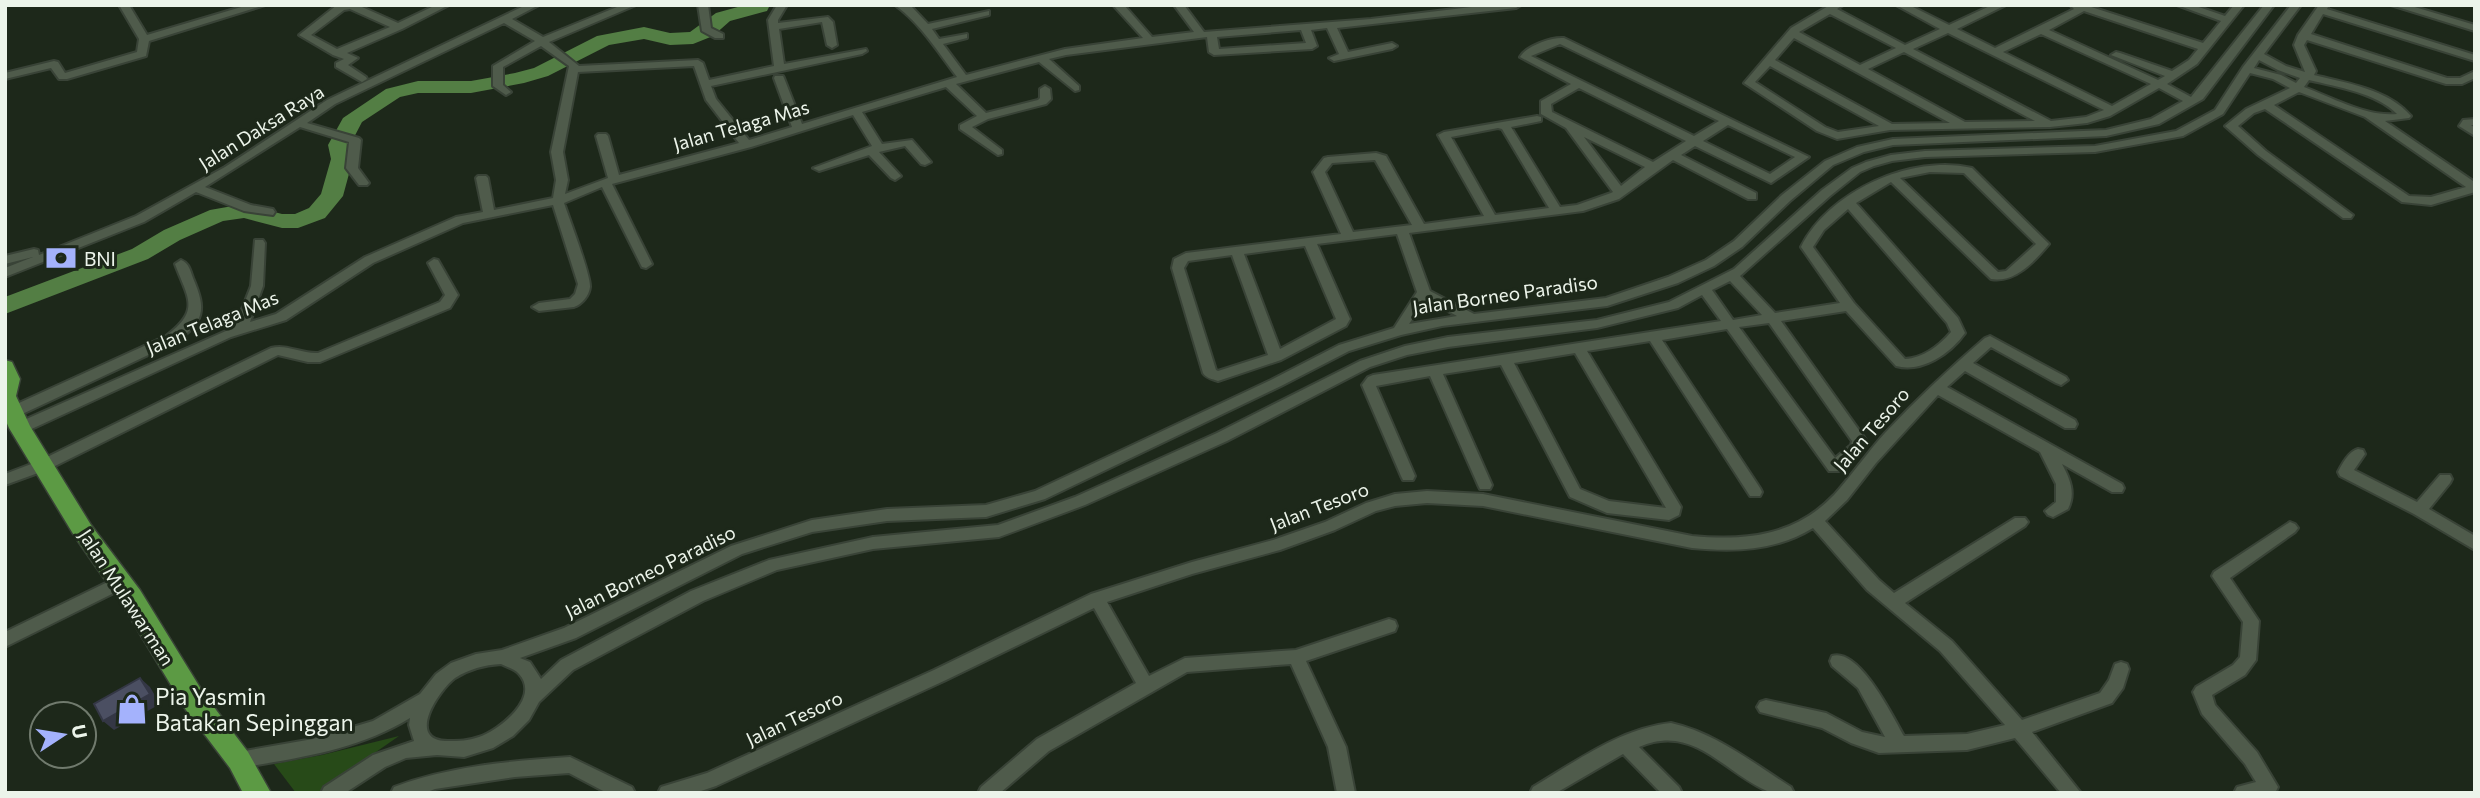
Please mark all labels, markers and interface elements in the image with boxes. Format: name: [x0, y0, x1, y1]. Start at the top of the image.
street label: Jalan Daksa Raya: [194, 79, 328, 175]
street label: Jalan Telaga Mas: [670, 95, 812, 155]
bank icon: BNI: [44, 241, 78, 275]
place label: BNI: [84, 247, 116, 270]
street label: Jalan Borneo Paradiso: [1411, 270, 1599, 318]
street label: Jalan Telaga Mas: [143, 285, 281, 359]
street label: Jalan Tesoro: [1828, 382, 1914, 476]
street label: Jalan Tesoro: [1266, 477, 1372, 535]
street label: Jalan Borneo Paradiso: [561, 520, 739, 622]
street label: Jalan Mulawarman: [74, 524, 180, 670]
place label: Pia Yasmin Batakan Sepinggan: [155, 682, 354, 736]
street label: Jalan Tesoro: [742, 686, 846, 750]
shop icon: Pia Yasmin Batakan Sepinggan: [115, 692, 149, 726]
north arrow: [28, 700, 98, 770]
text: U: [67, 722, 93, 741]

